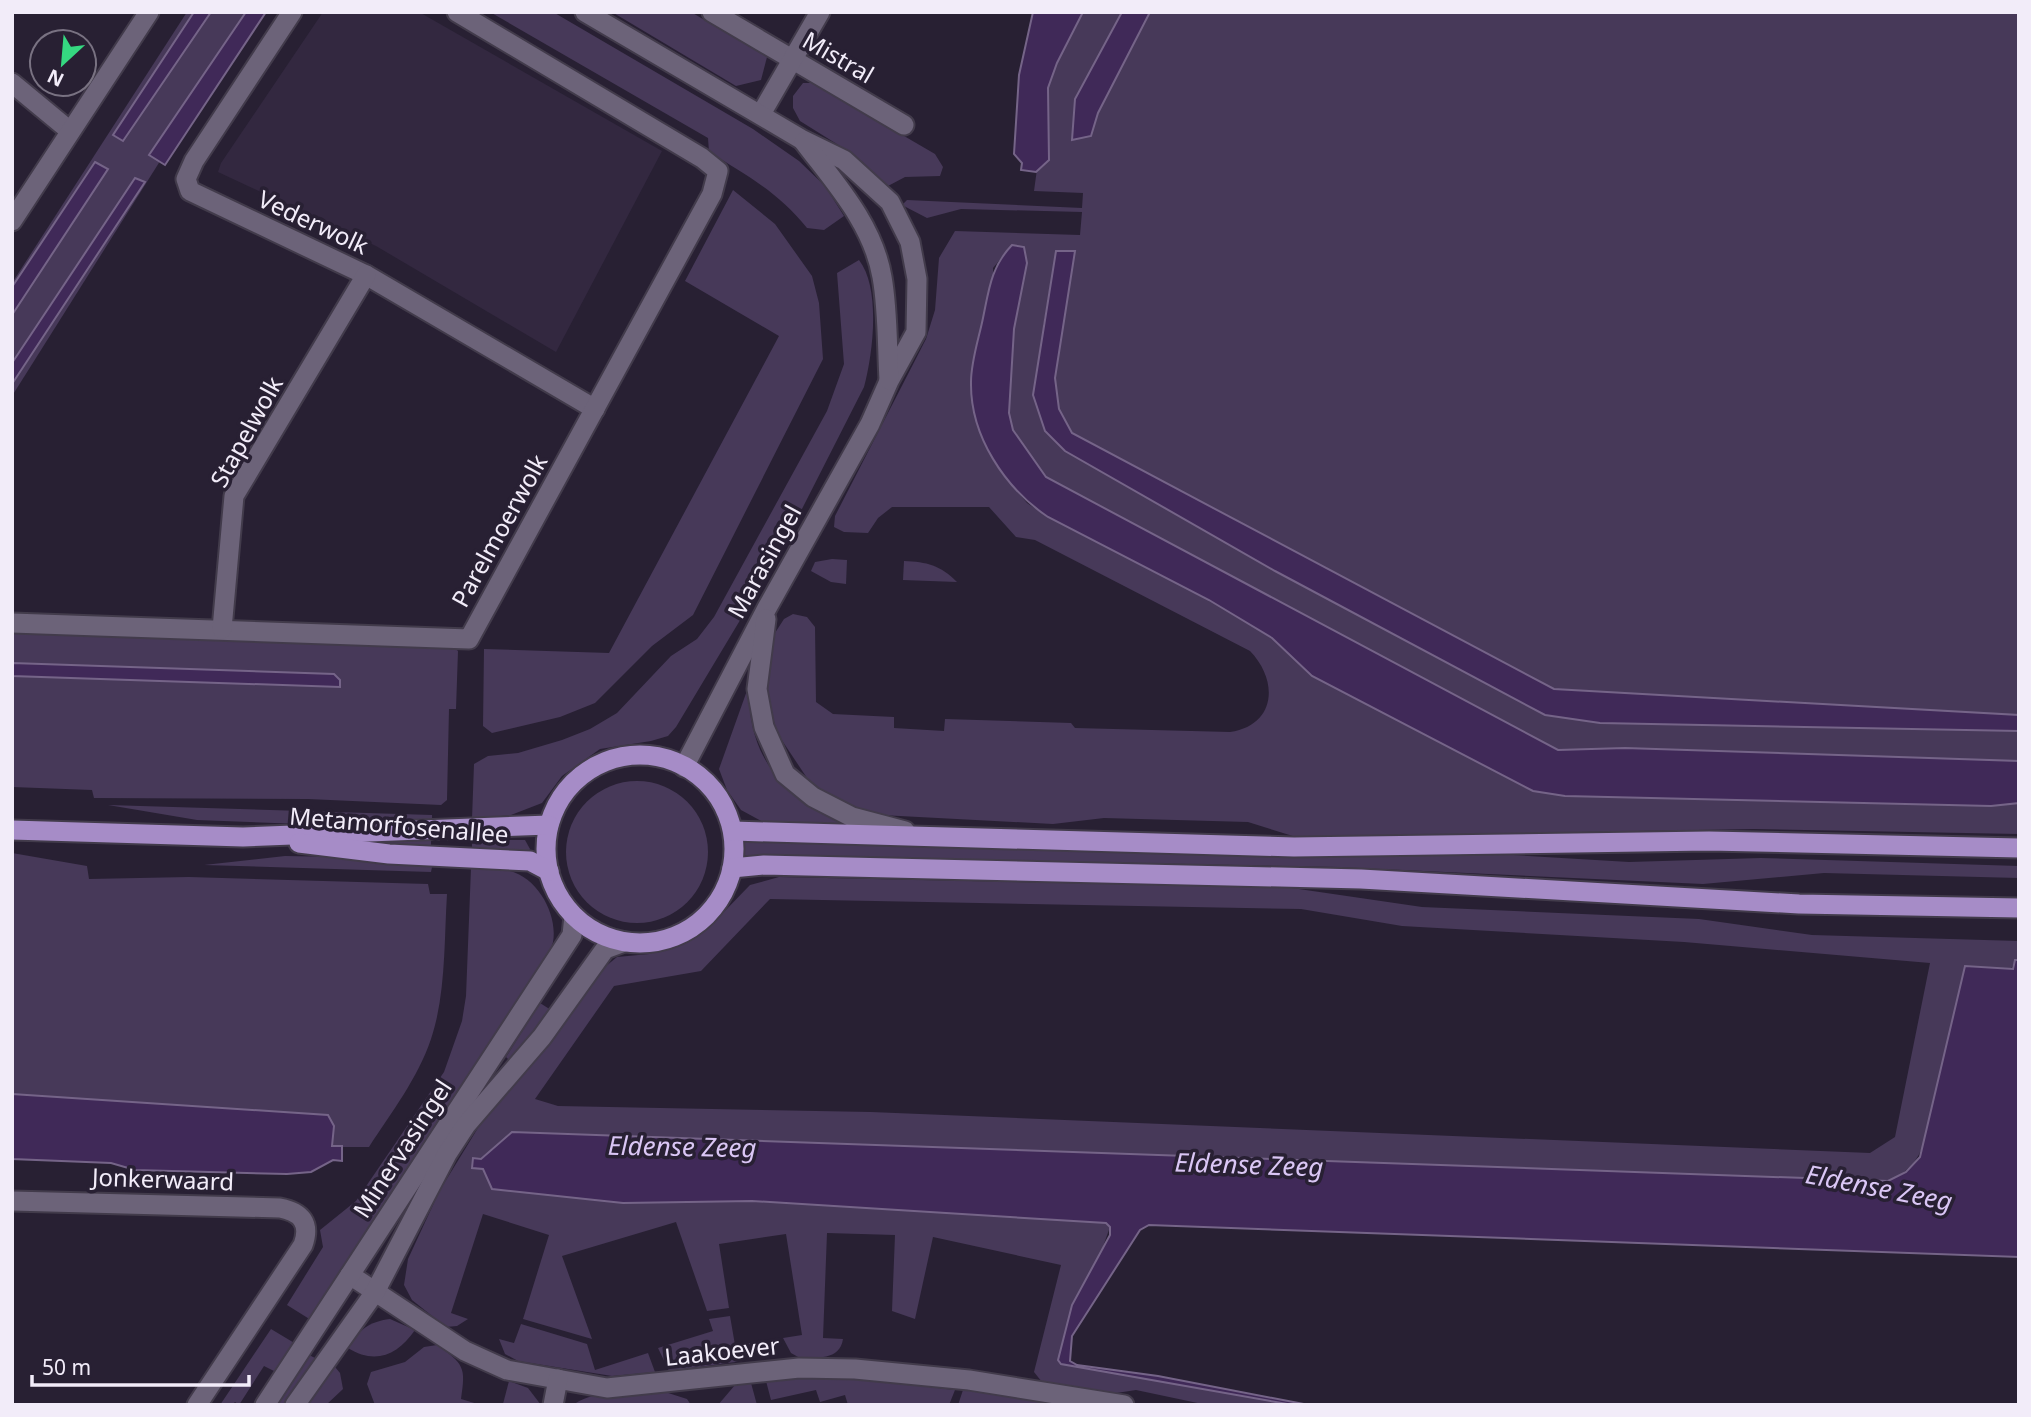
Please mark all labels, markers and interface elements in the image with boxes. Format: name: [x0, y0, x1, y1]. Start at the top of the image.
street label: Mistral: [797, 23, 880, 90]
north arrow: [28, 28, 98, 98]
text: N: [43, 63, 68, 93]
street label: Vederwolk: [253, 182, 374, 262]
street label: Stapelwolk: [202, 370, 290, 493]
street label: Parelmoerwolk: [443, 448, 554, 613]
street label: Marasingel: [719, 499, 808, 624]
street label: Metamorfosenallee: [288, 798, 510, 851]
street label: Minervasingel: [345, 1073, 459, 1224]
water label: Eldense Zeeg: [607, 1127, 757, 1165]
water label: Eldense Zeeg: [1174, 1143, 1324, 1185]
water label: Eldense Zeeg: [1803, 1155, 1956, 1219]
street label: Jonkerwaard: [89, 1159, 235, 1197]
street label: Laakoever: [663, 1328, 781, 1373]
scale bar: [32, 1344, 248, 1388]
text: 50 m: [42, 1353, 91, 1381]

